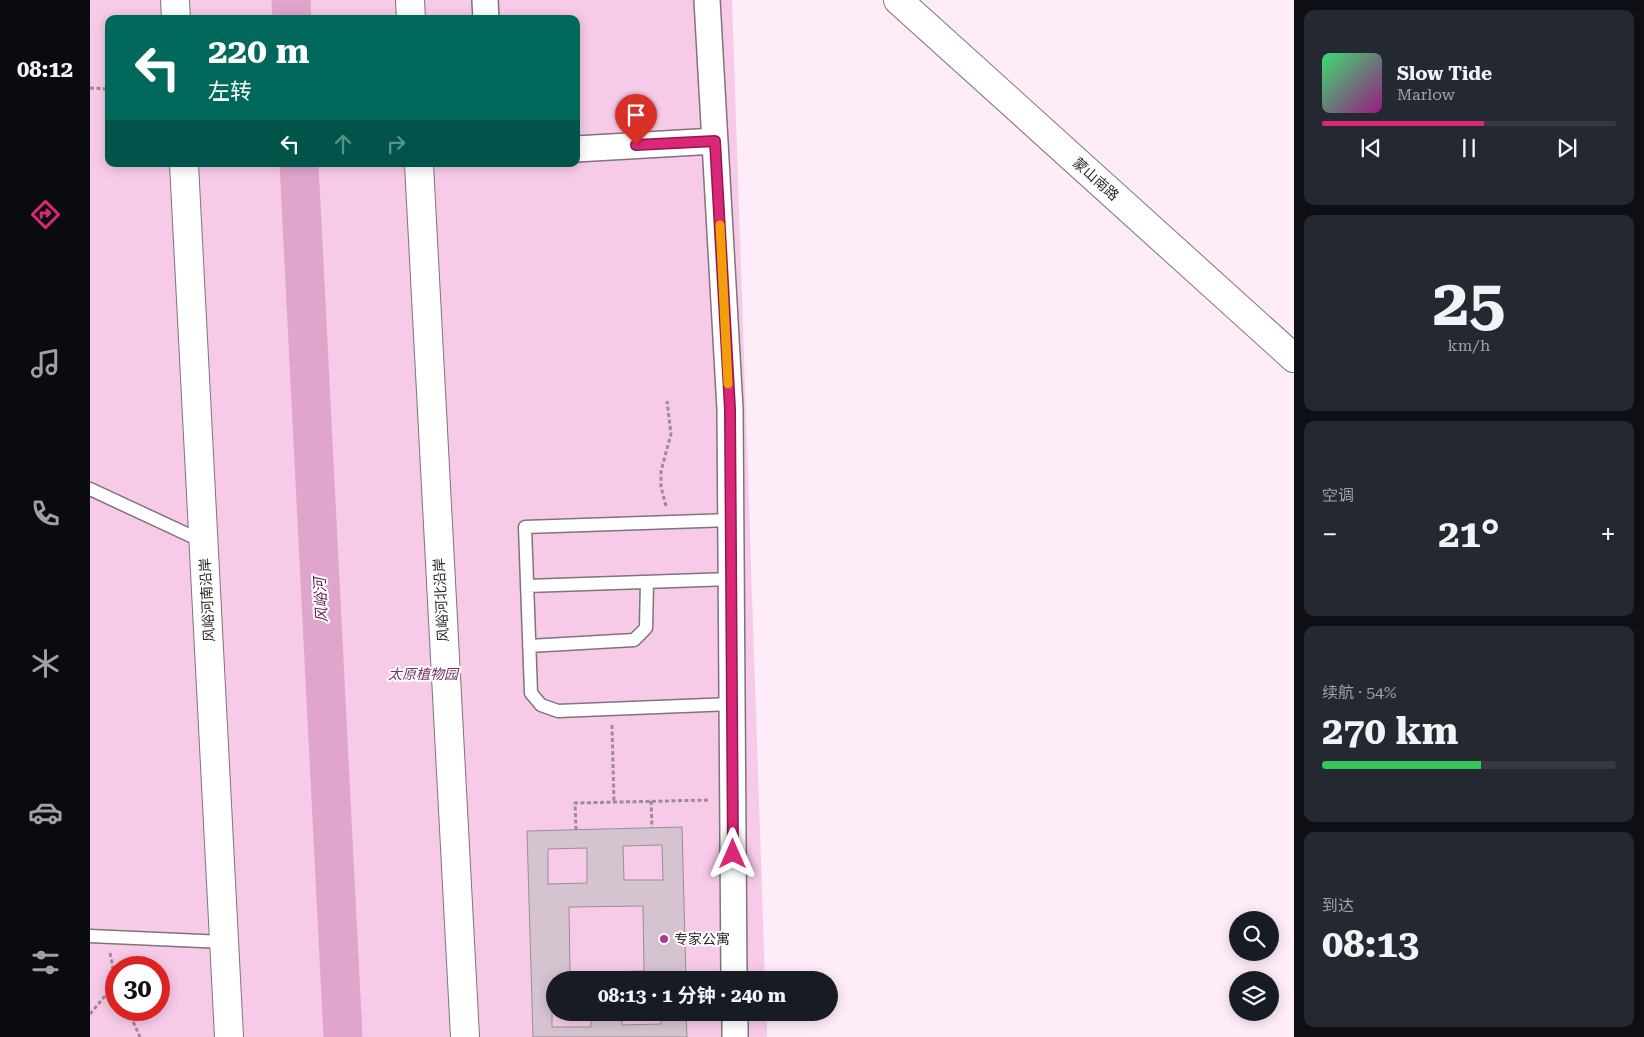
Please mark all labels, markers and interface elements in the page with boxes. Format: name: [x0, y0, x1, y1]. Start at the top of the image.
text: 220 m: [208, 31, 309, 72]
icon: left: [125, 35, 190, 100]
text: 08:12: [17, 57, 73, 82]
text: Slow Tide: [1397, 62, 1492, 85]
text: 左转: [208, 79, 252, 104]
text: Marlow: [1397, 85, 1455, 104]
pin: [615, 94, 657, 145]
icon: arrive: [622, 101, 650, 129]
icon: left: [276, 130, 304, 158]
icon: ahead: [329, 130, 357, 158]
icon: right: [382, 130, 410, 158]
icon: previous: [1357, 134, 1385, 162]
icon: pause: [1455, 134, 1483, 162]
icon: next: [1553, 134, 1581, 162]
street label: 蒙山南路: [1070, 154, 1122, 204]
icon: directions: [28, 197, 63, 232]
text: 25: [1433, 265, 1505, 341]
text: km/h: [1448, 336, 1490, 355]
icon: music: [28, 346, 63, 381]
text: 空调: [1322, 486, 1354, 505]
icon: phone: [28, 496, 63, 531]
text: 21°: [1438, 512, 1500, 556]
text: −: [1322, 518, 1338, 551]
text: +: [1600, 518, 1616, 551]
street label: 风峪河南沿岸: [197, 558, 217, 642]
street label: 风峪河北沿岸: [431, 558, 451, 642]
water label: 风峪河: [311, 574, 331, 623]
icon: climate: [28, 646, 63, 681]
park label: 太原植物园: [388, 666, 460, 682]
text: 续航 · 54%: [1322, 683, 1397, 702]
text: 270 km: [1322, 709, 1458, 753]
icon: car: [28, 795, 63, 830]
position arrow: [706, 827, 758, 879]
text: 到达: [1322, 896, 1354, 915]
map controls: [1229, 911, 1279, 1021]
button: search: [1229, 911, 1279, 961]
text: 08:13: [1322, 922, 1419, 966]
place label: 专家公寓: [674, 931, 730, 947]
marker: 专家公寓: [658, 933, 670, 945]
icon: filters: [28, 945, 63, 980]
speed limit sign: 30: [105, 956, 170, 1021]
button: layers: [1229, 971, 1279, 1021]
text: 08:13 · 1 分钟 · 240 m: [598, 984, 786, 1007]

